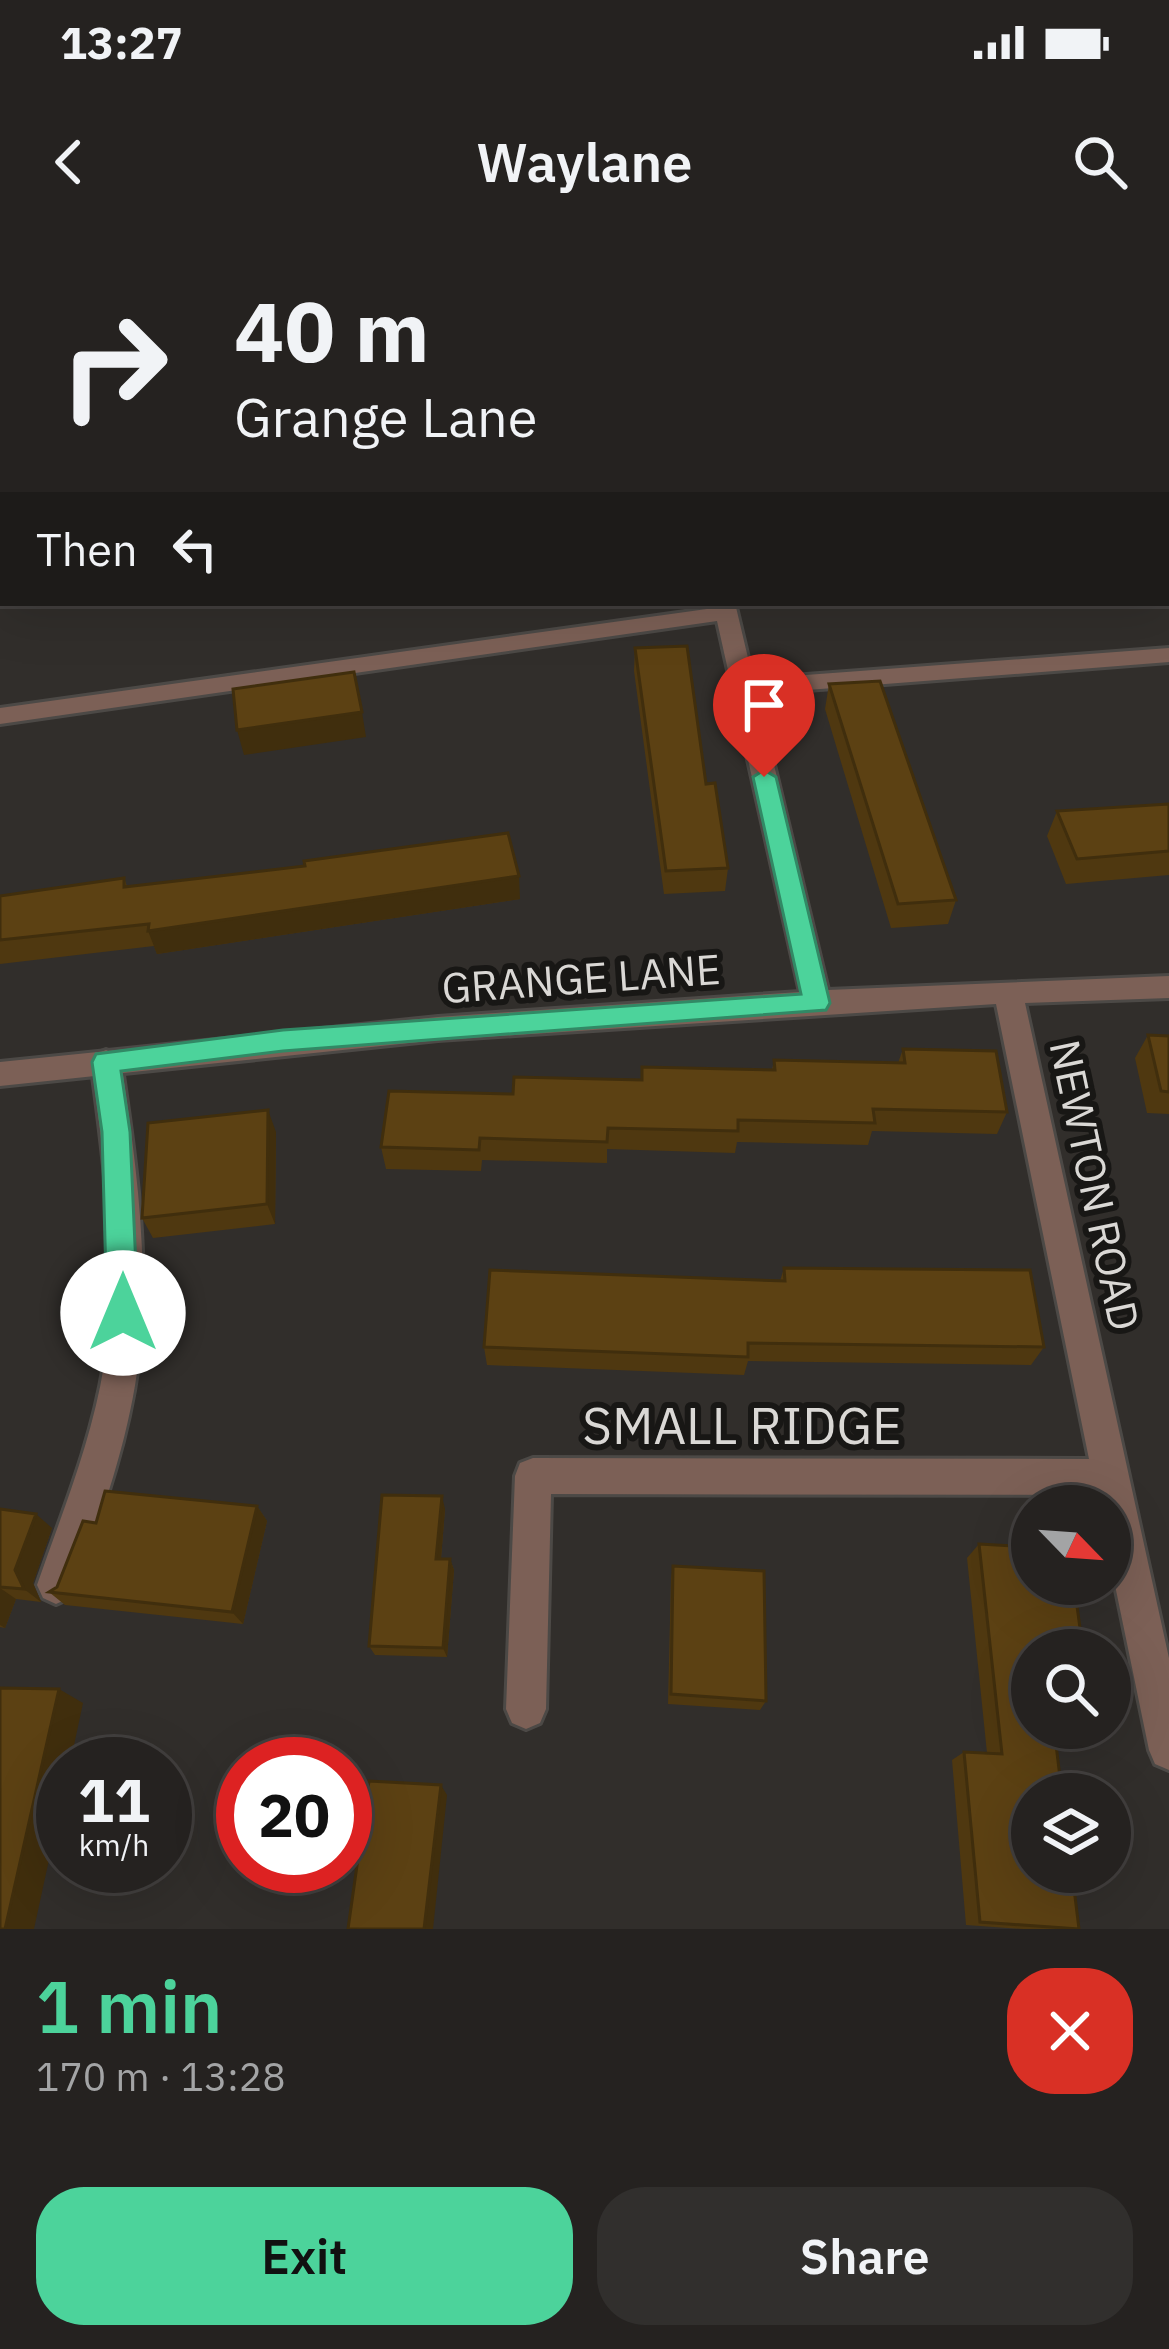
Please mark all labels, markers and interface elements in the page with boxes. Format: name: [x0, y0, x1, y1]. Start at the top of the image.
text: 13:27: [60, 13, 183, 71]
text: Waylane: [477, 127, 692, 197]
icon: back: [36, 129, 102, 195]
icon: search: [1067, 129, 1133, 195]
text: 40 m: [234, 276, 430, 385]
icon: right: [36, 288, 192, 444]
text: Grange Lane: [234, 382, 537, 452]
icon: left: [162, 516, 228, 582]
text: Then: [36, 520, 138, 578]
pin: [713, 654, 815, 777]
icon: arrive: [731, 672, 797, 738]
street label: GRANGE LANE: [440, 941, 722, 1015]
street label: NEWTON ROAD: [1037, 1035, 1153, 1335]
position arrow: [60, 1250, 186, 1376]
street label: SMALL RIDGE: [582, 1392, 902, 1458]
north arrow: [1011, 1485, 1131, 1605]
map controls: [1011, 1485, 1131, 1893]
button: search: [1011, 1629, 1131, 1749]
speed limit sign: 20: [216, 1737, 372, 1893]
text: 11: [78, 1760, 150, 1839]
button: layers: [1011, 1773, 1131, 1893]
text: km/h: [79, 1825, 149, 1864]
text: 1 min: [36, 1959, 222, 2053]
button: close: [1007, 1968, 1133, 2094]
text: 170 m · 13:28: [36, 2051, 286, 2102]
button: Exit: [36, 2187, 573, 2325]
button: Share: [597, 2187, 1133, 2325]

